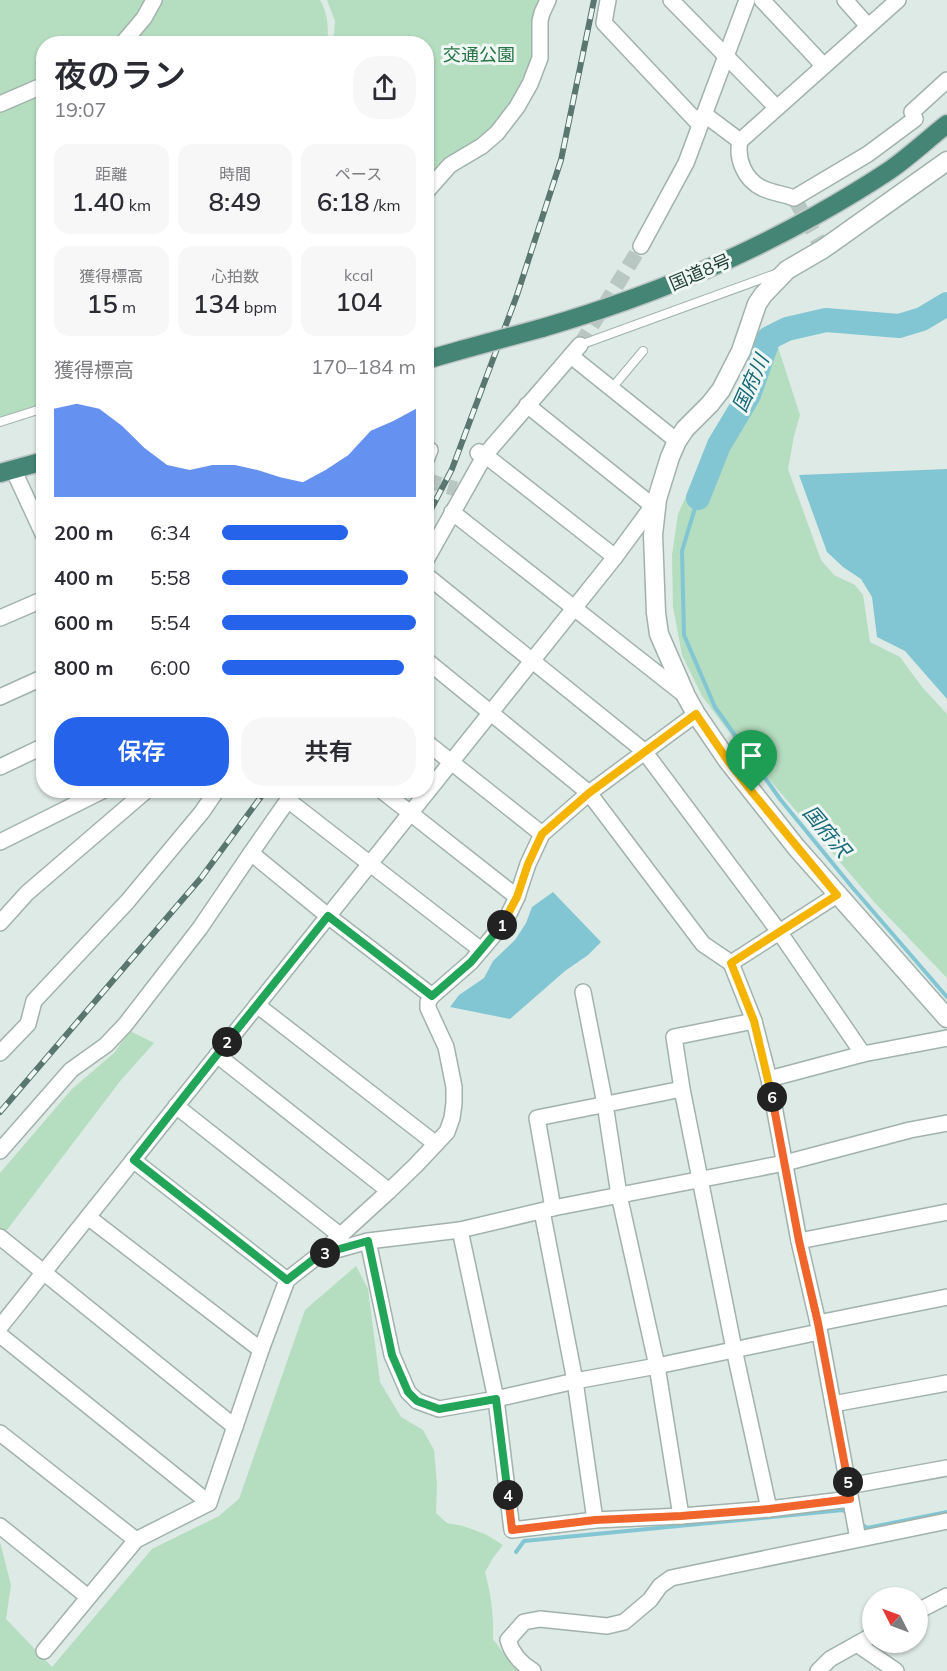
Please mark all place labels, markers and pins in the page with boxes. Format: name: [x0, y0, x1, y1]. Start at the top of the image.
pin: [726, 730, 777, 792]
pin: 1: [487, 910, 517, 940]
pin: 2: [212, 1027, 242, 1057]
pin: 6: [757, 1082, 787, 1112]
pin: 3: [310, 1238, 340, 1268]
pin: 5: [833, 1467, 863, 1497]
pin: 4: [493, 1480, 523, 1510]

